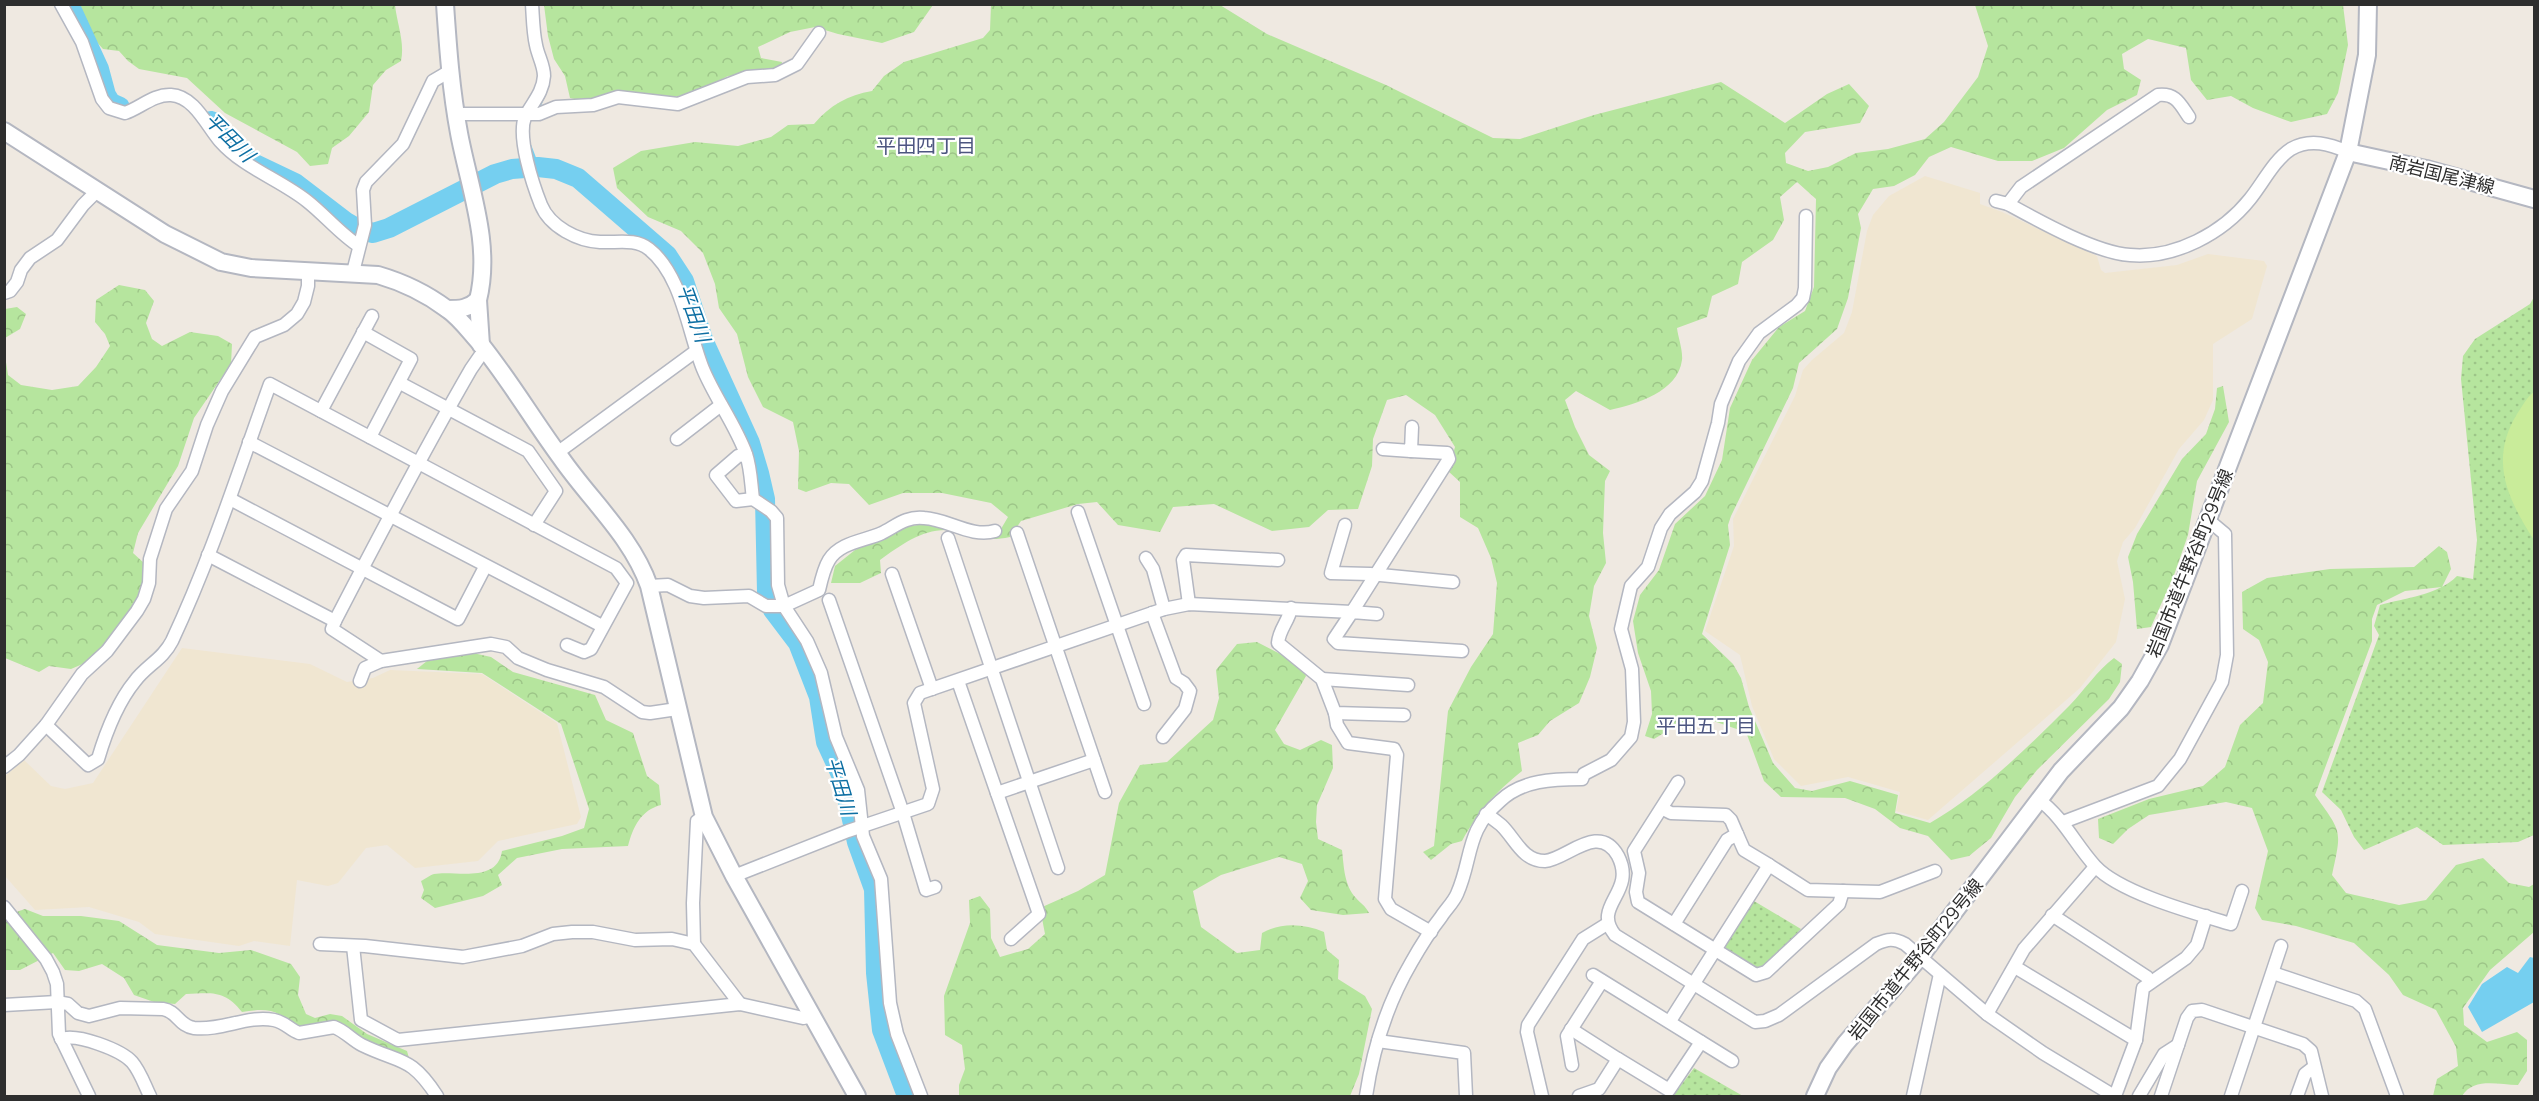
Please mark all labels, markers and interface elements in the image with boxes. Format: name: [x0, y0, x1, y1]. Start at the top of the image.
water label: 平田川: [199, 106, 262, 169]
district label: 平田四丁目: [876, 132, 976, 159]
street label: 南岩国尾津線: [2387, 149, 2497, 199]
water label: 平田川: [671, 280, 718, 348]
street label: 岩国市道牛野谷町29号線: [2140, 465, 2238, 661]
district label: 平田五丁目: [1656, 712, 1756, 739]
water label: 平田川: [819, 753, 863, 821]
street label: 岩国市道牛野谷町29号線: [1842, 873, 1988, 1045]

